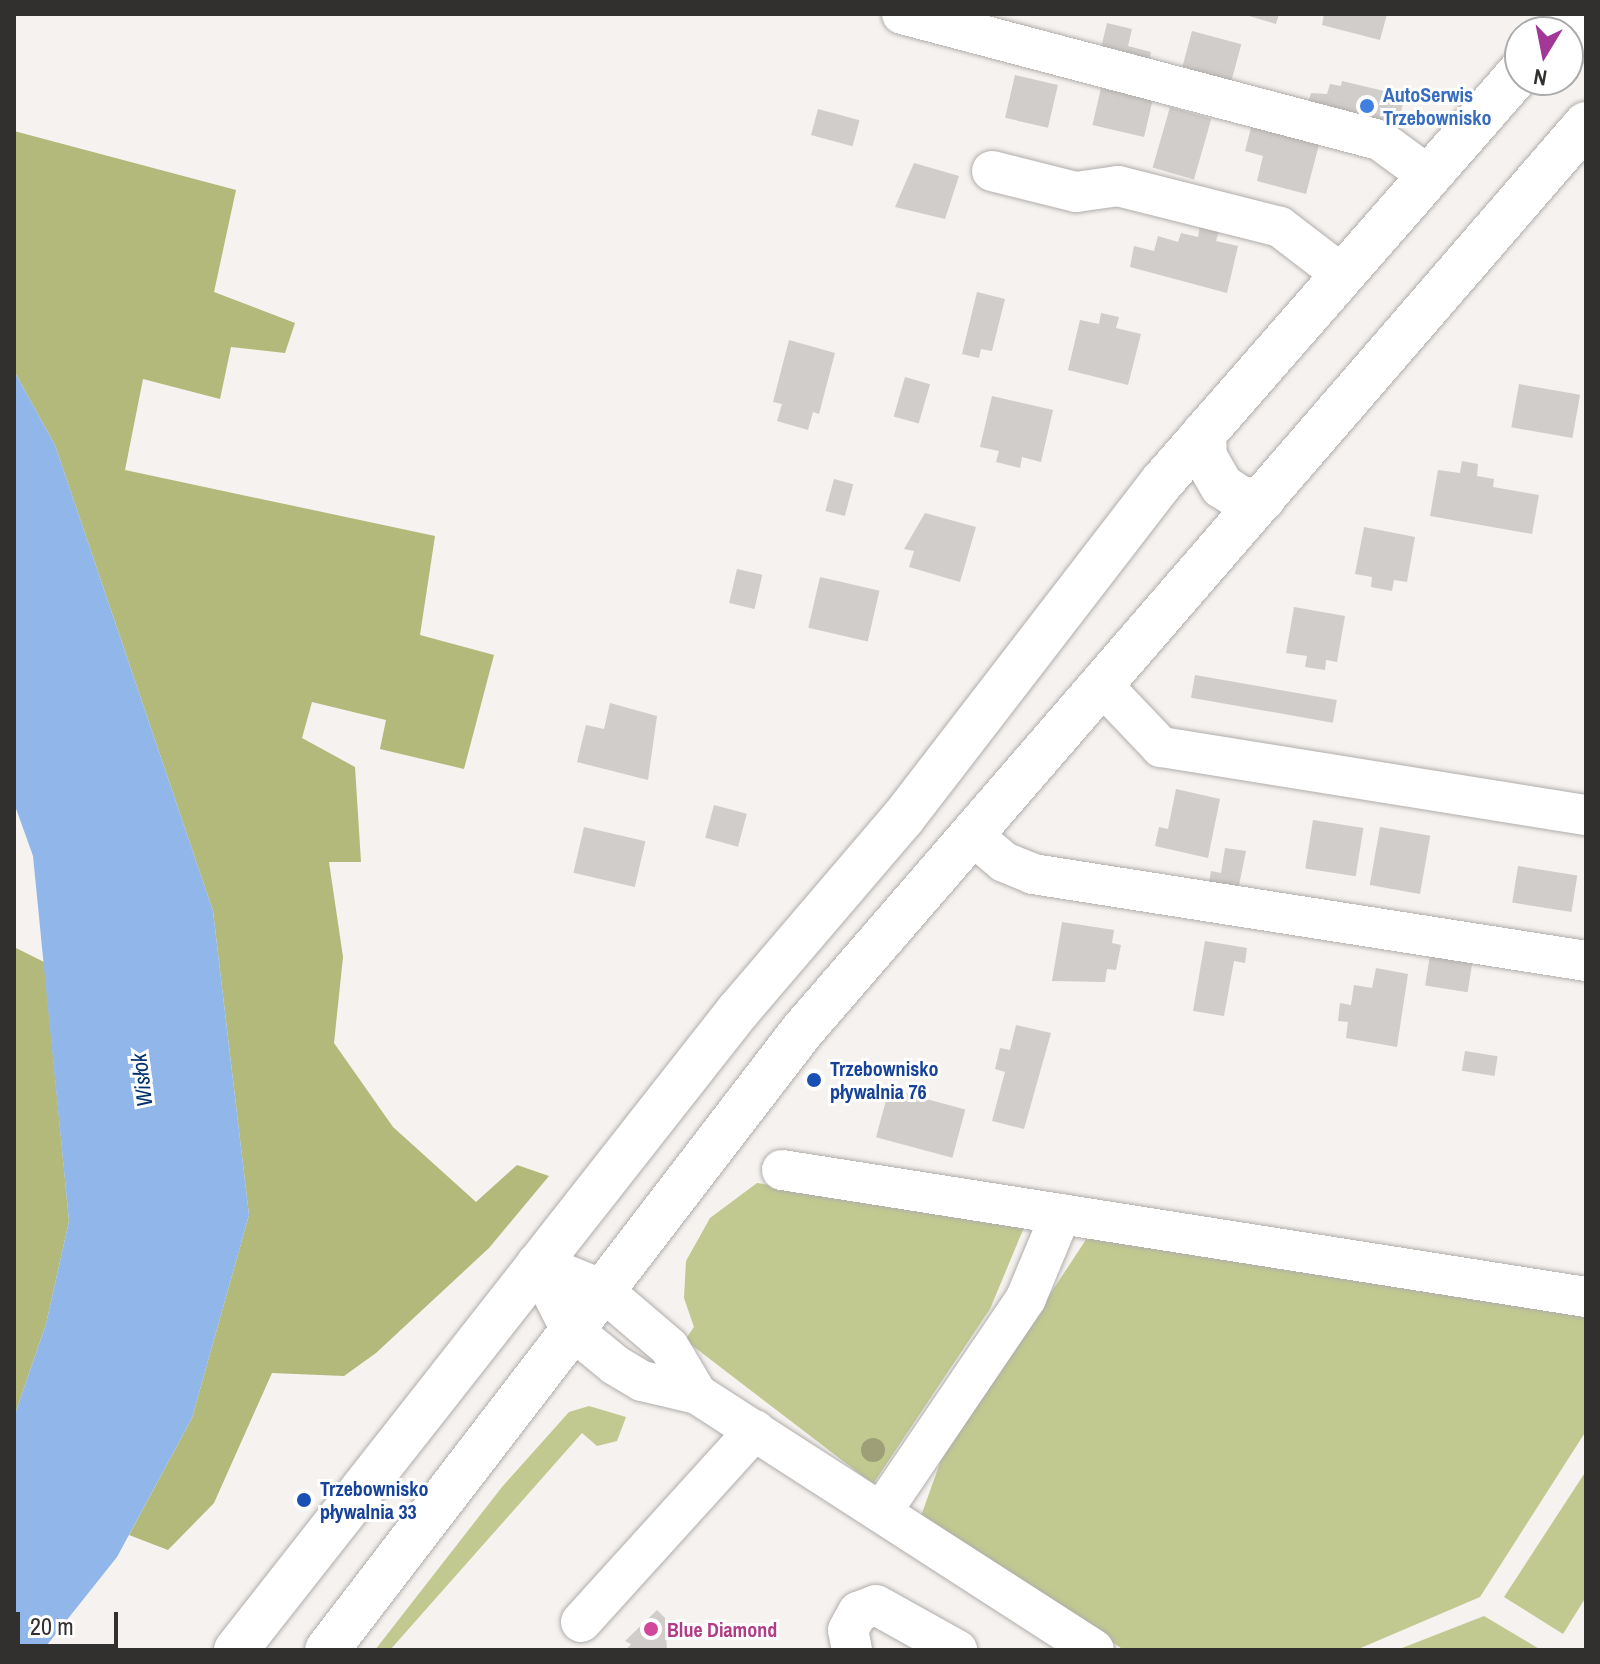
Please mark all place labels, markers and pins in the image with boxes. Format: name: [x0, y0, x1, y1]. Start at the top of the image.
place label: AutoSerwis Trzebownisko: [1383, 82, 1491, 129]
marker: AutoSerwis Trzebownisko: [1358, 97, 1376, 115]
place label: Trzebownisko pływalnia 76: [830, 1056, 938, 1103]
marker: Trzebownisko pływalnia 76: [805, 1071, 823, 1089]
place label: Trzebownisko pływalnia 33: [320, 1476, 428, 1523]
marker: Trzebownisko pływalnia 33: [295, 1491, 313, 1509]
place label: Blue Diamond: [667, 1617, 777, 1641]
marker: Blue Diamond: [642, 1620, 660, 1638]

